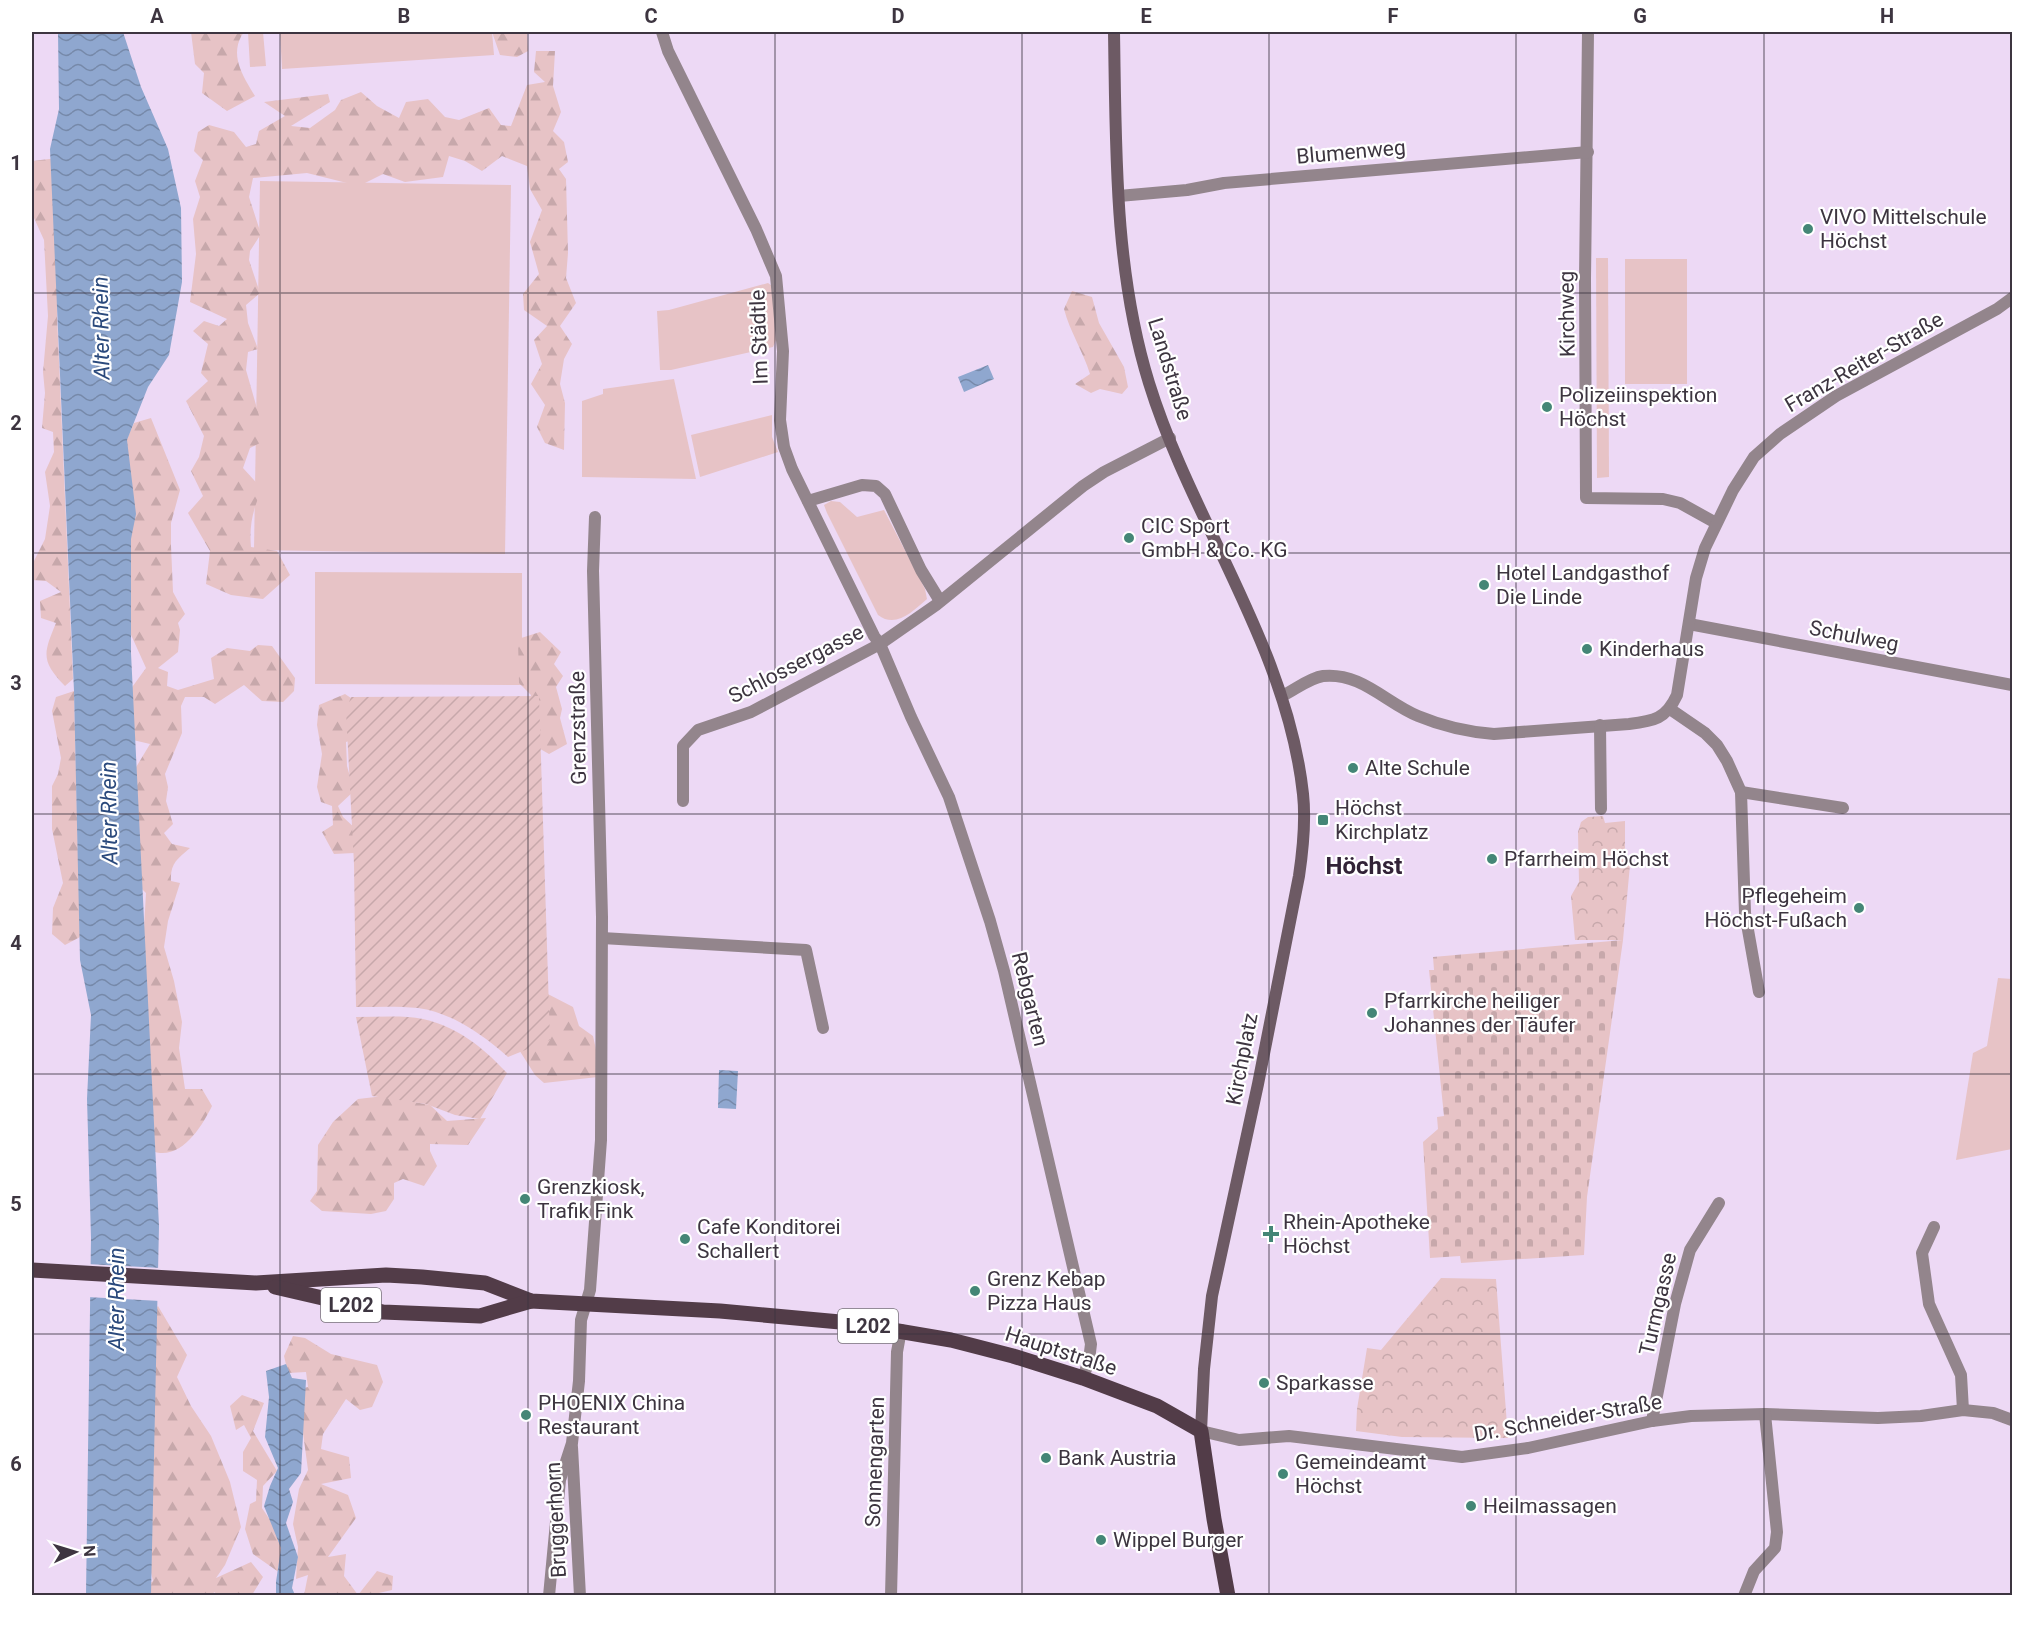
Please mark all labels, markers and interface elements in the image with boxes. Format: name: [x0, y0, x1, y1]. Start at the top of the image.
text: A: [150, 4, 164, 28]
text: B: [398, 4, 410, 28]
text: C: [644, 4, 658, 28]
text: D: [892, 4, 905, 28]
text: E: [1140, 4, 1152, 28]
text: F: [1388, 4, 1399, 28]
text: G: [1633, 4, 1647, 28]
text: H: [1880, 4, 1894, 28]
street label: Blumenweg: [1295, 135, 1407, 169]
text: 1: [10, 151, 22, 175]
place label: VIVO Mittelschule Höchst: [1820, 205, 1987, 253]
marker: VIVO Mittelschule Höchst: [1801, 222, 1815, 236]
street label: Kirchweg: [1554, 271, 1580, 357]
water label: Alter Rhein: [88, 276, 114, 381]
street label: Im Städtle: [745, 289, 773, 385]
street label: Franz-Reiter-Straße: [1781, 307, 1947, 417]
street label: Landstraße: [1143, 315, 1197, 423]
place label: Polizeiinspektion Höchst: [1559, 383, 1717, 431]
marker: Polizeiinspektion Höchst: [1540, 400, 1554, 414]
text: 2: [10, 411, 22, 435]
place label: CIC Sport GmbH & Co. KG: [1141, 514, 1288, 562]
marker: CIC Sport GmbH & Co. KG: [1122, 531, 1136, 545]
place label: Hotel Landgasthof Die Linde: [1496, 561, 1670, 609]
marker: Hotel Landgasthof Die Linde: [1477, 578, 1491, 592]
street label: Schulweg: [1807, 616, 1901, 656]
street label: Schlossergasse: [725, 620, 867, 708]
place label: Kinderhaus: [1599, 637, 1704, 661]
marker: Kinderhaus: [1580, 642, 1594, 656]
text: 3: [10, 671, 22, 695]
street label: Grenzstraße: [565, 671, 591, 785]
place label: Alte Schule: [1365, 756, 1470, 780]
water label: Alter Rhein: [96, 761, 122, 866]
marker: Alte Schule: [1346, 761, 1360, 775]
place label: Höchst Kirchplatz: [1335, 796, 1428, 844]
marker: Höchst Kirchplatz: [1316, 813, 1330, 827]
place label: Pfarrheim Höchst: [1504, 847, 1669, 871]
district label: Höchst: [1326, 852, 1402, 880]
marker: Pfarrheim Höchst: [1485, 852, 1499, 866]
place label: Pflegeheim Höchst-Fußach: [1705, 884, 1847, 932]
marker: Pflegeheim Höchst-Fußach: [1852, 901, 1866, 915]
text: 4: [10, 931, 22, 955]
street label: Rebgarten: [1007, 949, 1053, 1049]
place label: Pfarrkirche heiliger Johannes der Täufer: [1384, 989, 1576, 1037]
marker: Pfarrkirche heiliger Johannes der Täufer: [1365, 1006, 1379, 1020]
street label: Kirchplatz: [1221, 1011, 1263, 1107]
place label: Grenzkiosk, Trafik Fink: [537, 1175, 645, 1223]
text: 5: [10, 1192, 22, 1216]
marker: Grenzkiosk, Trafik Fink: [518, 1192, 532, 1206]
place label: Rhein-Apotheke Höchst: [1283, 1210, 1430, 1258]
place label: Cafe Konditorei Schallert: [697, 1215, 841, 1263]
marker: Rhein-Apotheke Höchst: [1264, 1227, 1278, 1241]
marker: Cafe Konditorei Schallert: [678, 1232, 692, 1246]
water label: Alter Rhein: [104, 1247, 129, 1352]
street label: Turmgasse: [1635, 1250, 1681, 1358]
place label: Grenz Kebap Pizza Haus: [987, 1267, 1106, 1315]
marker: Grenz Kebap Pizza Haus: [968, 1284, 982, 1298]
road number: L202: [321, 1288, 381, 1322]
road number: L202: [838, 1309, 898, 1343]
street label: Hauptstraße: [1002, 1322, 1120, 1380]
place label: Sparkasse: [1276, 1371, 1374, 1395]
marker: Sparkasse: [1257, 1376, 1271, 1390]
street label: Dr. Schneider-Straße: [1472, 1390, 1664, 1446]
place label: PHOENIX China Restaurant: [538, 1391, 685, 1439]
street label: Sonnengarten: [861, 1396, 889, 1528]
marker: PHOENIX China Restaurant: [519, 1408, 533, 1422]
place label: Bank Austria: [1058, 1446, 1176, 1470]
place label: Gemeindeamt Höchst: [1295, 1450, 1427, 1498]
marker: Bank Austria: [1039, 1451, 1053, 1465]
text: 6: [10, 1452, 22, 1476]
street label: Bruggerhorn: [541, 1462, 571, 1578]
marker: Gemeindeamt Höchst: [1276, 1467, 1290, 1481]
place label: Heilmassagen: [1483, 1494, 1617, 1518]
marker: Heilmassagen: [1464, 1499, 1478, 1513]
north arrow: [45, 1522, 105, 1582]
place label: Wippel Burger: [1113, 1528, 1243, 1552]
marker: Wippel Burger: [1094, 1533, 1108, 1547]
text: N: [80, 1545, 99, 1557]

